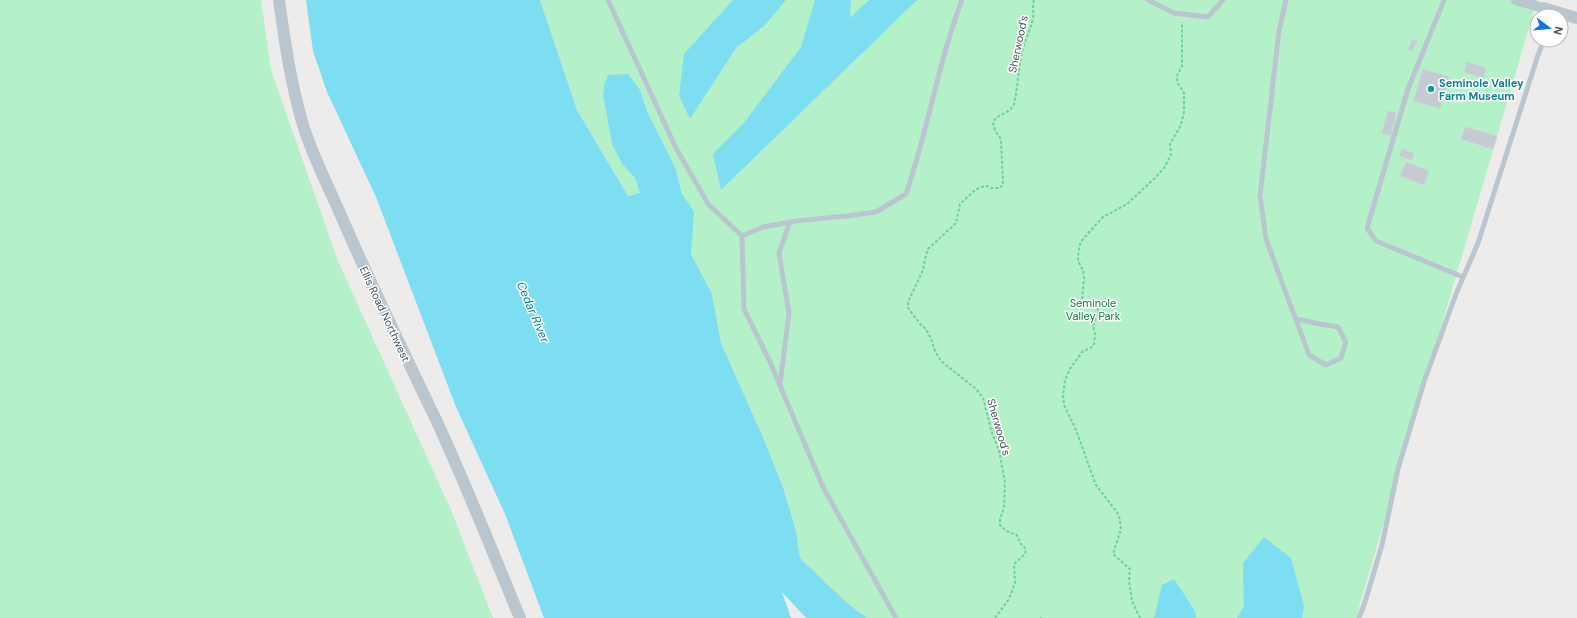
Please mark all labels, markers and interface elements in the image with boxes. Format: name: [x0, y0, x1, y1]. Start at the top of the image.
north arrow: [1529, 8, 1569, 48]
street label: Sherwood's: [1005, 14, 1031, 74]
text: N: [1551, 25, 1566, 37]
place label: Seminole Valley Farm Museum: [1439, 76, 1524, 103]
marker: Seminole Valley Farm Museum: [1426, 84, 1436, 94]
street label: Ellis Road Northwest: [357, 264, 413, 364]
water label: Cedar River: [513, 279, 553, 346]
park label: Seminole Valley Park: [1066, 296, 1121, 323]
street label: Sherwood's: [984, 397, 1014, 457]

